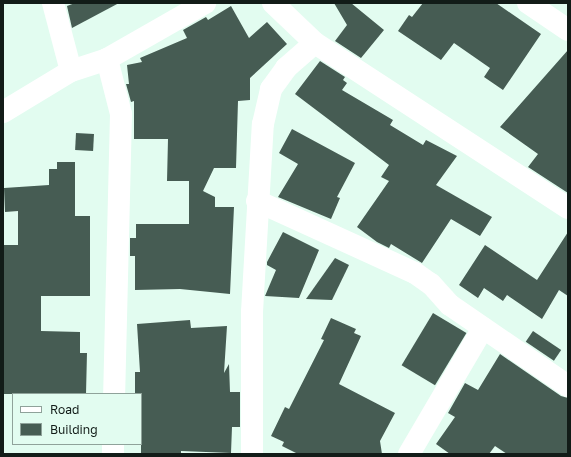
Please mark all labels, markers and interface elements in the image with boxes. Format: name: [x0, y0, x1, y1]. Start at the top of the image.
legend: [12, 393, 142, 445]
text: Road: [50, 402, 79, 417]
text: Building: [50, 422, 98, 437]

